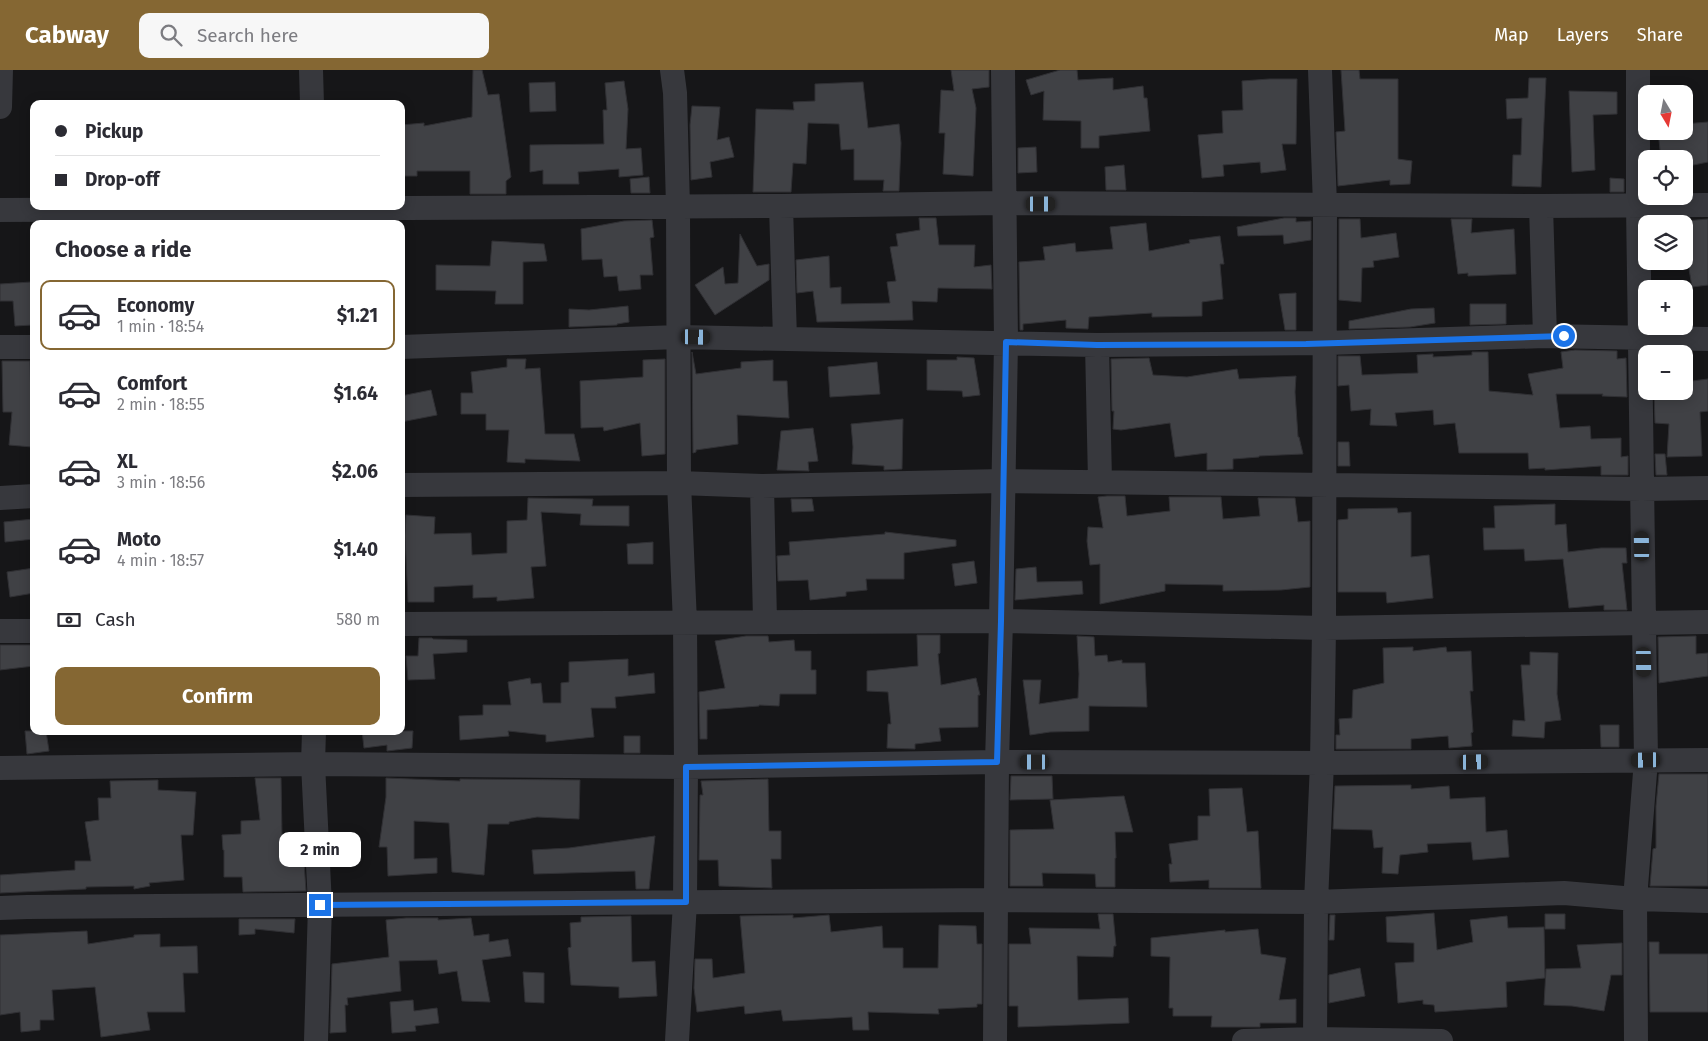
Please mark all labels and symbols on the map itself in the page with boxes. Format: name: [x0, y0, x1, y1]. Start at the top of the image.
north arrow: [1638, 85, 1692, 140]
car: [1026, 197, 1056, 212]
route start: [1553, 325, 1575, 347]
car: [680, 329, 711, 345]
car: [1634, 531, 1649, 561]
car: [1636, 647, 1651, 677]
car: [1630, 752, 1661, 768]
car: [1458, 754, 1489, 770]
car: [1020, 755, 1050, 770]
callout: 2 min: [279, 832, 361, 868]
route end: [309, 894, 331, 916]

